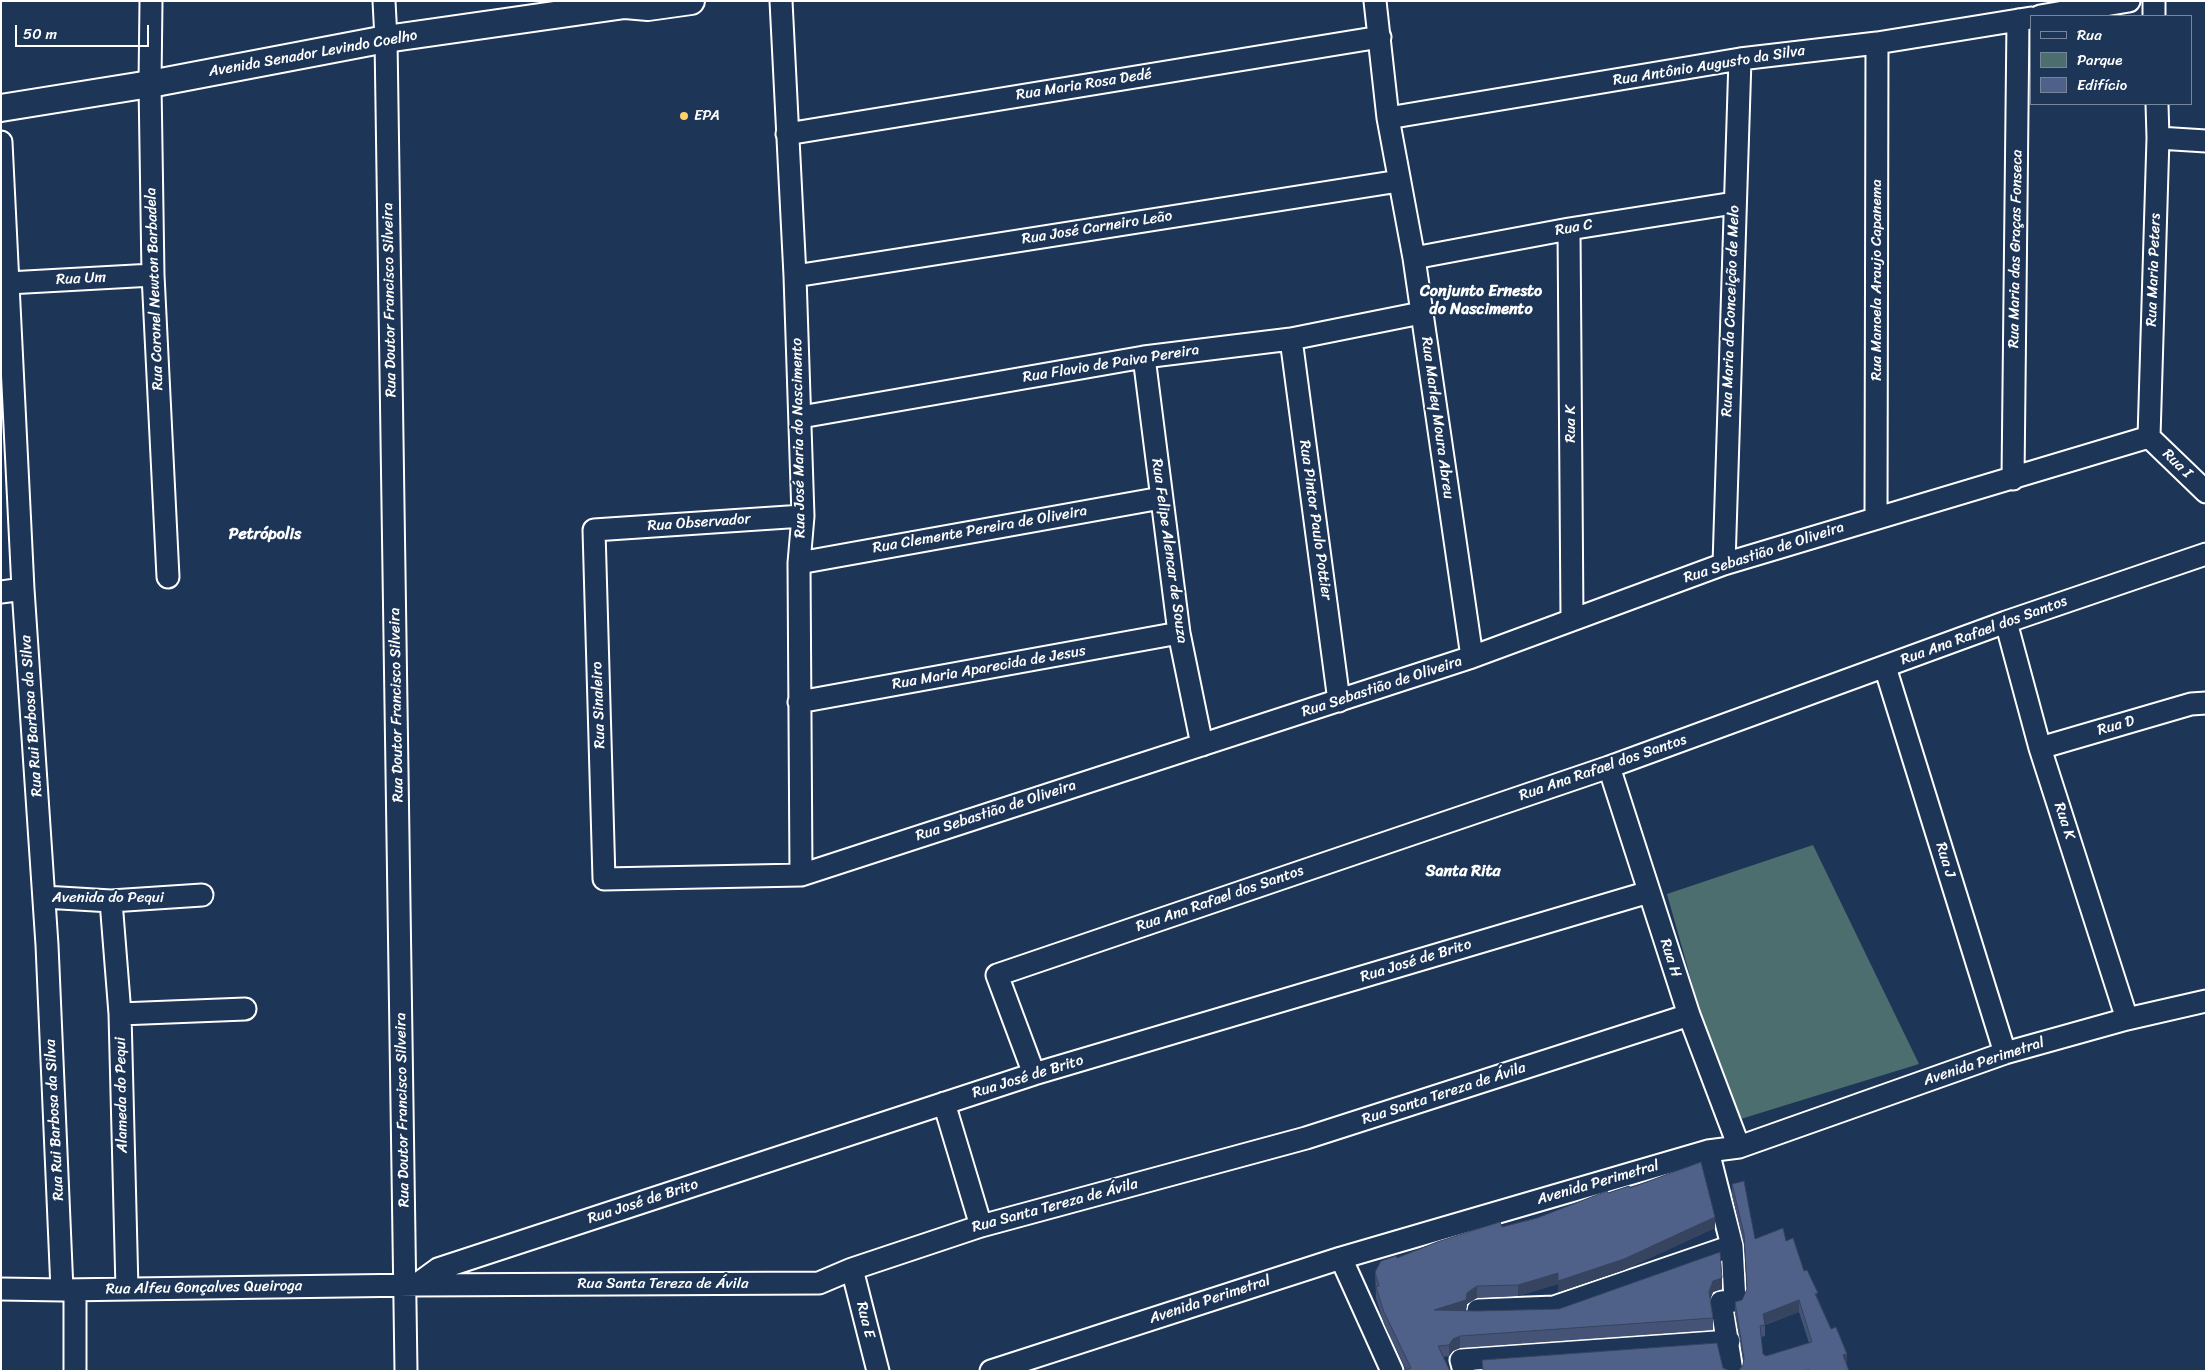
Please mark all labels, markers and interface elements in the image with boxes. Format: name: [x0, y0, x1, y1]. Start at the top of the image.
scale bar: [18, 15, 151, 47]
legend: [2030, 15, 2192, 105]
text: 50 m: [23, 21, 57, 47]
text: Rua: [2077, 22, 2102, 48]
street label: Avenida Senador Levindo Coelho: [207, 27, 419, 81]
street label: Rua Antônio Augusto da Silva: [1612, 42, 1806, 90]
text: Parque: [2077, 47, 2122, 73]
street label: Rua Maria Rosa Dedé: [1015, 65, 1153, 105]
text: Edifício: [2077, 72, 2127, 98]
place label: EPA: [694, 107, 720, 125]
marker: EPA: [678, 110, 690, 122]
street label: Rua Maria das Graças Fonseca: [2005, 150, 2027, 348]
street label: Rua Manoela Araujo Capanema: [1868, 179, 1886, 381]
street label: Rua Coronel Newton Barbadela: [142, 187, 168, 391]
street label: Rua Doutor Francisco Silveira: [379, 202, 401, 398]
street label: Rua Maria da Conceição de Melo: [1718, 205, 1744, 417]
street label: Rua José Carneiro Leão: [1020, 207, 1174, 249]
street label: Rua Maria Peters: [2143, 213, 2165, 327]
street label: Rua C: [1554, 216, 1594, 240]
street label: Rua Um: [56, 269, 106, 289]
district label: Conjunto Ernesto do Nascimento: [1420, 282, 1542, 320]
street label: Rua Marley Moura Abreu: [1417, 336, 1457, 500]
street label: Rua José Maria do Nascimento: [788, 338, 810, 538]
street label: Rua Flavio de Paiva Pereira: [1022, 341, 1200, 387]
street label: Rua K: [1562, 405, 1580, 443]
street label: Rua Pintor Paulo Pottier: [1295, 439, 1335, 601]
street label: Rua I: [2158, 446, 2196, 482]
street label: Rua Felipe Alencar de Souza: [1147, 458, 1191, 644]
street label: Rua Clemente Pereira de Oliveira: [871, 502, 1089, 558]
street label: Rua Observador: [647, 510, 751, 536]
street label: Rua Sebastião de Oliveira: [1681, 519, 1847, 587]
district label: Petrópolis: [229, 525, 301, 545]
street label: Rua Ana Rafael dos Santos: [1898, 592, 2070, 670]
street label: Rua Doutor Francisco Silveira: [386, 607, 408, 803]
street label: Rua Rui Barbosa da Silva: [17, 635, 47, 797]
street label: Rua Maria Aparecida de Jesus: [891, 642, 1087, 694]
street label: Rua Sebastião de Oliveira: [1299, 653, 1465, 721]
street label: Rua Sinaleiro: [588, 661, 610, 749]
street label: Rua D: [2095, 712, 2137, 740]
street label: Rua Ana Rafael dos Santos: [1517, 731, 1689, 805]
street label: Rua Sebastião de Oliveira: [913, 777, 1079, 845]
street label: Rua K: [2050, 800, 2078, 842]
street label: Rua J: [1931, 840, 1959, 880]
street label: Rua Ana Rafael dos Santos: [1134, 862, 1306, 936]
district label: Santa Rita: [1425, 862, 1501, 882]
street label: Avenida do Pequi: [52, 889, 164, 907]
street label: Rua José de Brito: [1358, 936, 1474, 986]
street label: Rua H: [1655, 937, 1685, 979]
street label: Rua Doutor Francisco Silveira: [392, 1012, 414, 1208]
street label: Avenida Perimetral: [1921, 1034, 2047, 1090]
street label: Alameda do Pequi: [112, 1037, 132, 1153]
street label: Rua Rui Barbosa da Silva: [42, 1039, 68, 1201]
street label: Rua José de Brito: [970, 1052, 1086, 1102]
street label: Rua Santa Tereza de Ávila: [1360, 1059, 1528, 1129]
street label: Avenida Perimetral: [1535, 1157, 1661, 1209]
street label: Rua Santa Tereza de Ávila: [970, 1175, 1140, 1237]
street label: Rua José de Brito: [585, 1176, 701, 1228]
street label: Avenida Perimetral: [1147, 1272, 1273, 1328]
street label: Rua Santa Tereza de Ávila: [578, 1275, 748, 1293]
street label: Rua Alfeu Gonçalves Queiroga: [106, 1277, 302, 1299]
street label: Rua E: [852, 1300, 878, 1340]

